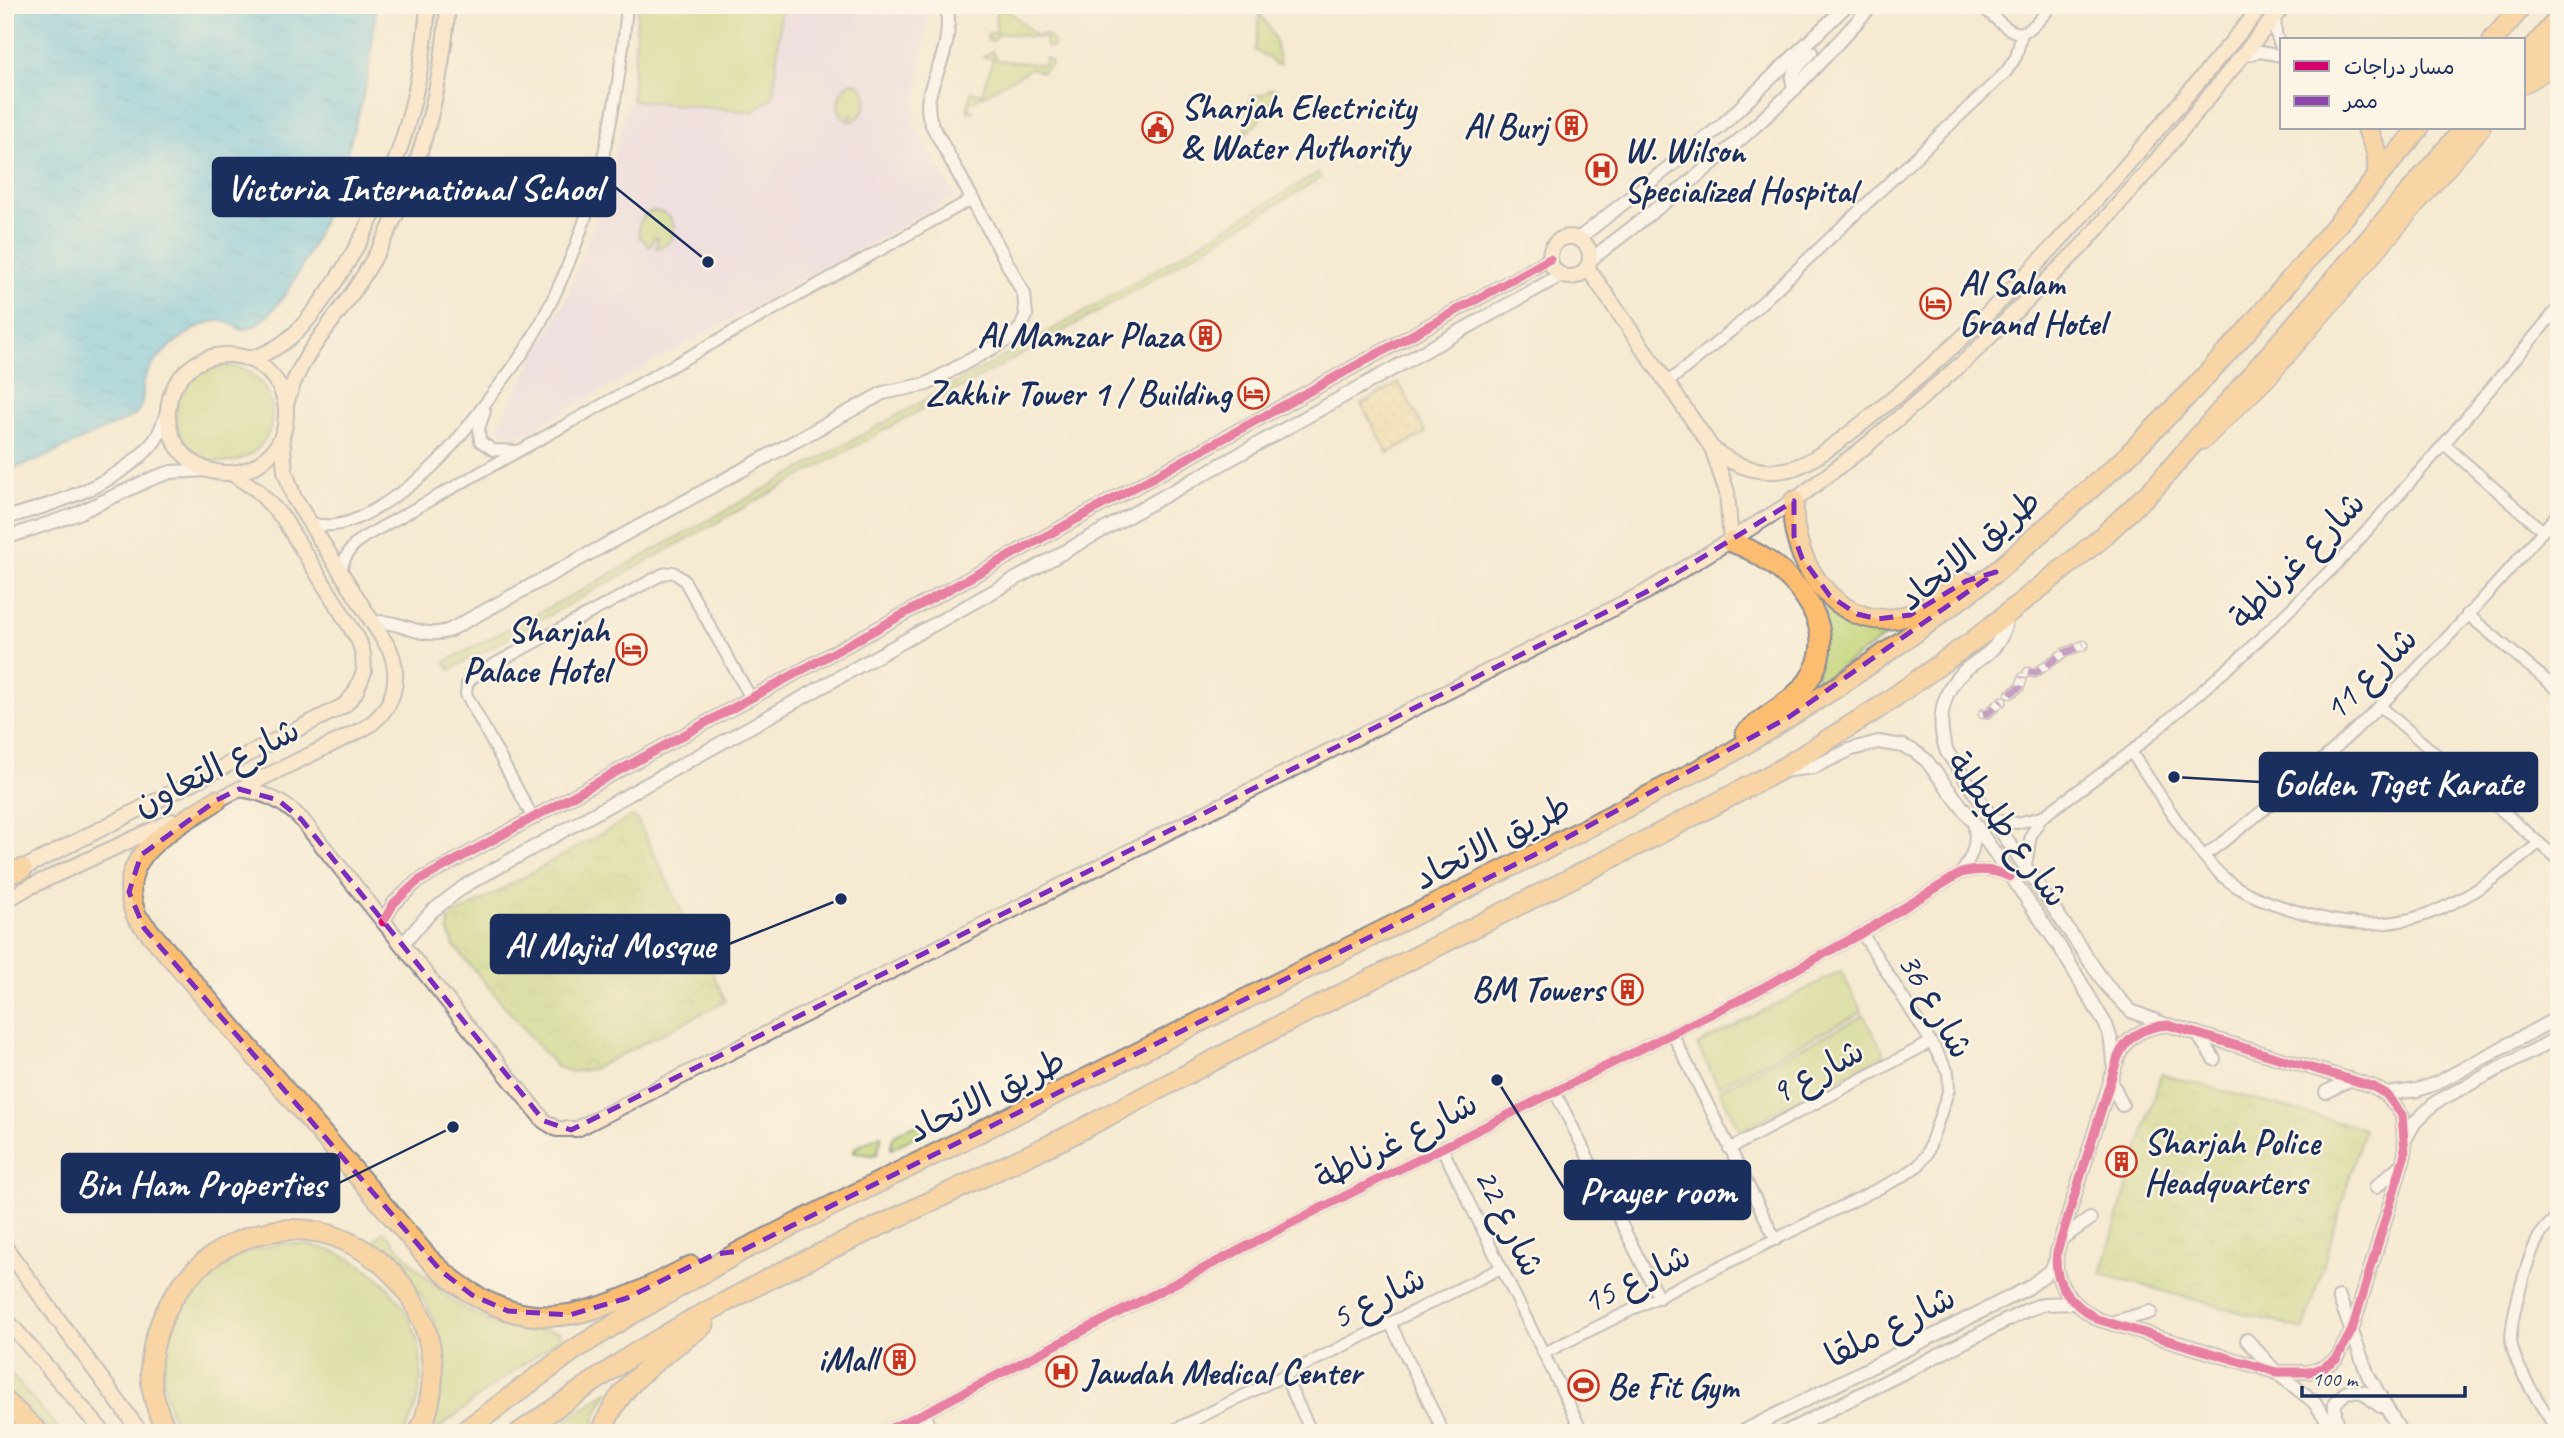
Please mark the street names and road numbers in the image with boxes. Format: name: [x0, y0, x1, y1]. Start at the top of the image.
street label: طريق الاتحاد: [1889, 478, 2050, 621]
street label: شارع غرناطة: [2220, 481, 2376, 641]
street label: شارع 11: [2314, 617, 2429, 732]
street label: شارع التعاون: [126, 707, 308, 828]
street label: شارع طليطلة: [1934, 743, 2079, 917]
street label: طريق الاتحاد: [1406, 783, 1579, 900]
street label: شارع 36: [1885, 944, 1984, 1068]
street label: شارع 9: [1763, 1028, 1873, 1117]
street label: طريق الاتحاد: [900, 1038, 1073, 1153]
street label: شارع غرناطة: [1307, 1080, 1486, 1202]
street label: شارع 22: [1462, 1160, 1555, 1285]
street label: شارع 15: [1574, 1233, 1699, 1326]
street label: شارع 5: [1323, 1255, 1434, 1341]
street label: شارع ملقا: [1817, 1274, 1964, 1380]

